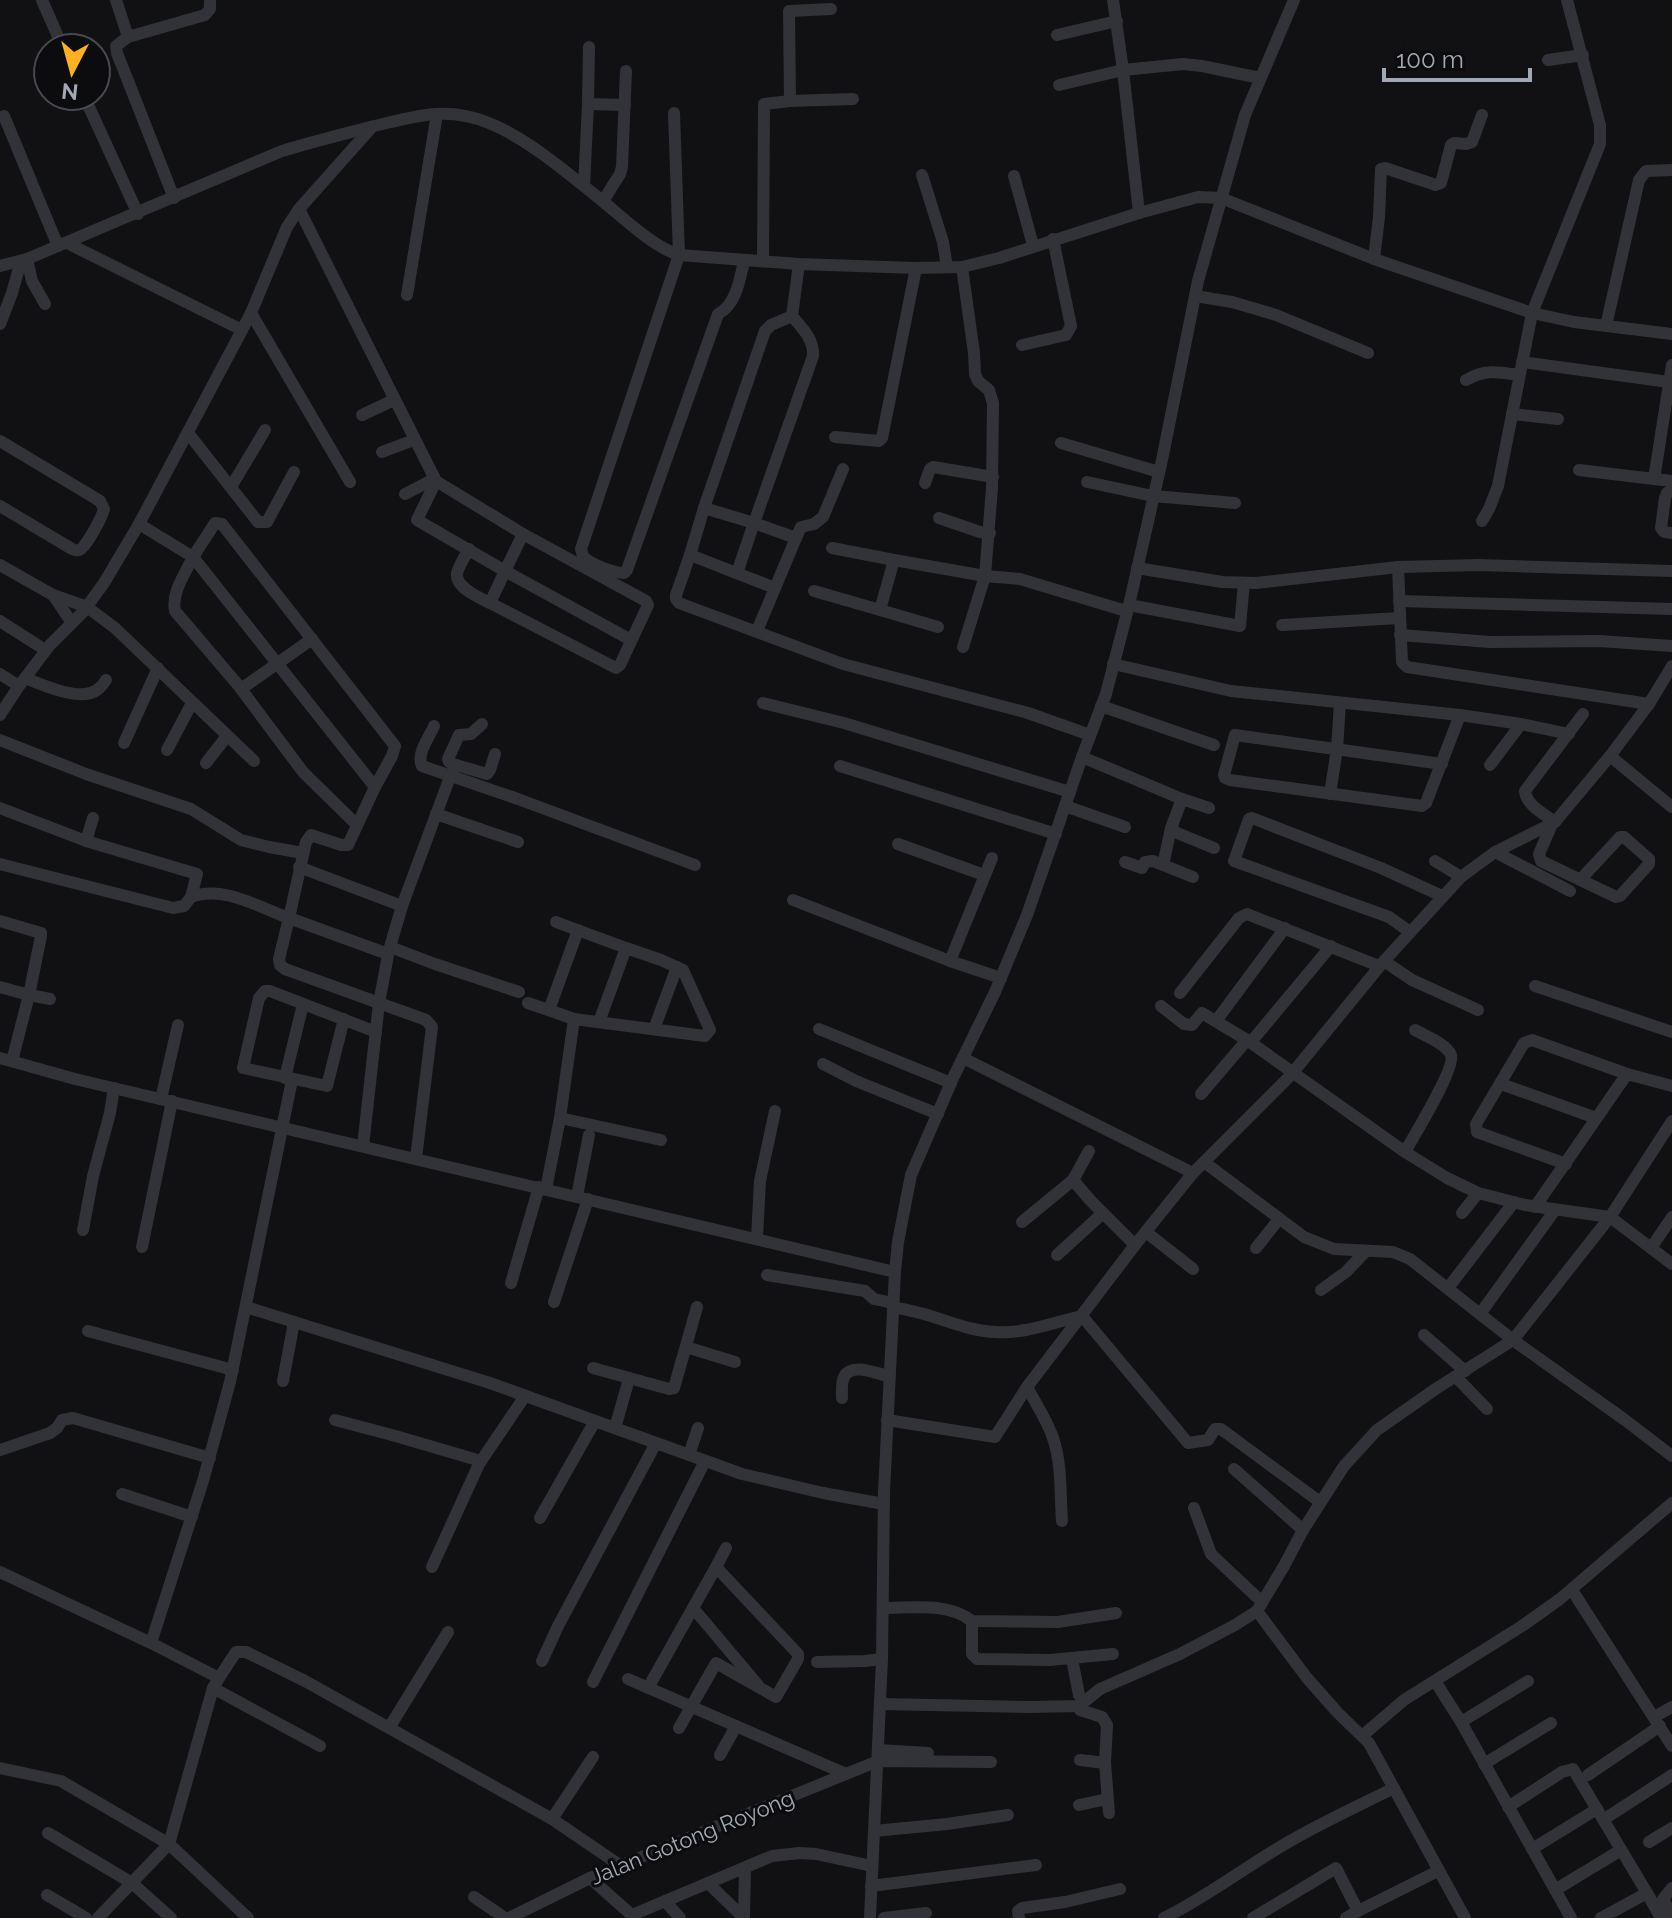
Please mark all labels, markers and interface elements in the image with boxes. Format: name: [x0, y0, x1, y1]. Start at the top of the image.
north arrow: [32, 32, 112, 112]
scale bar: [1384, 32, 1530, 82]
text: 100 m: [1396, 45, 1464, 74]
text: N: [60, 78, 80, 106]
street label: Jalan Gotong Royong: [586, 1784, 798, 1890]

